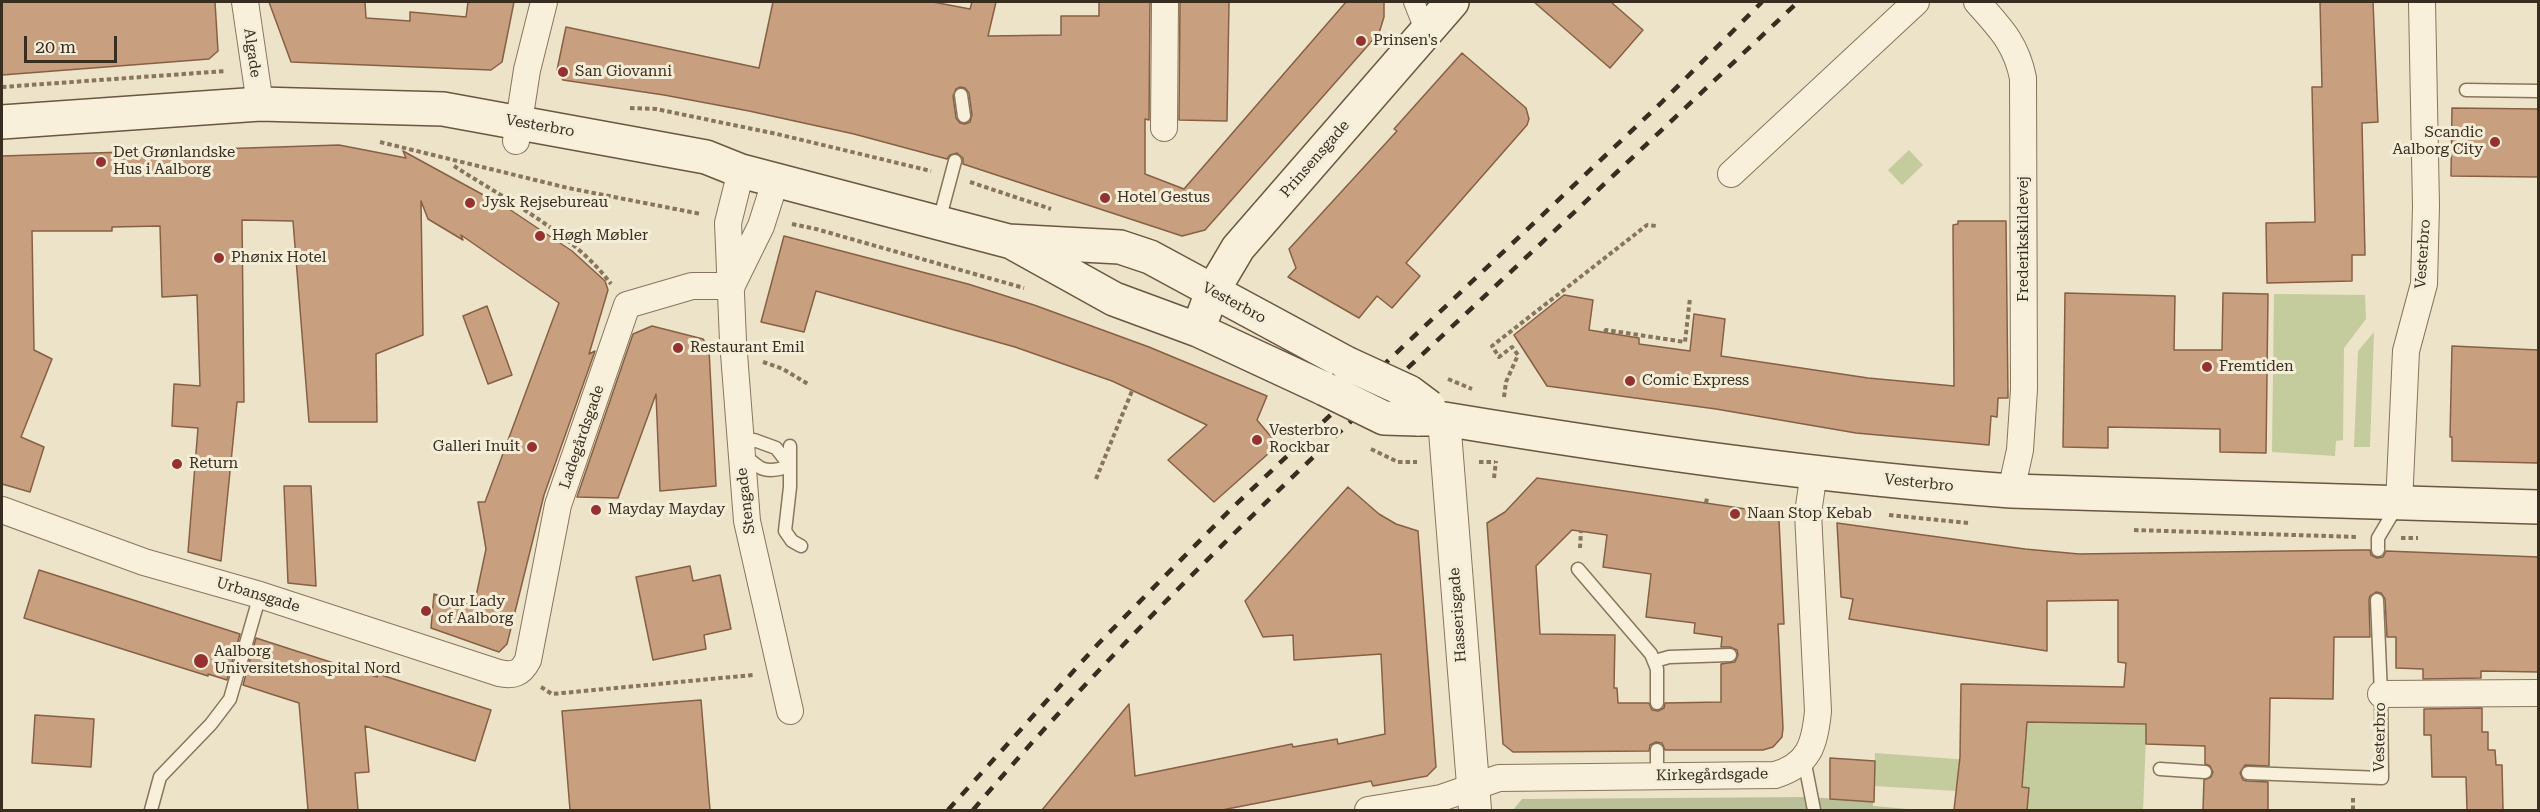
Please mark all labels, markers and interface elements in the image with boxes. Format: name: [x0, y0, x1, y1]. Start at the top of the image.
scale bar: [27, 24, 120, 62]
street label: Algade: [240, 27, 264, 79]
place label: Prinsen's: [1373, 32, 1438, 50]
marker: Prinsen's: [1354, 34, 1368, 48]
text: 20 m: [35, 36, 76, 57]
place label: San Giovanni: [575, 63, 672, 81]
marker: San Giovanni: [556, 65, 570, 79]
street label: Vesterbro: [504, 111, 576, 141]
street label: Prinsensgade: [1277, 117, 1353, 201]
place label: Scandic Aalborg City: [2392, 124, 2483, 159]
marker: Scandic Aalborg City: [2488, 135, 2502, 149]
place label: Det Grønlandske Hus i Aalborg: [113, 144, 235, 179]
marker: Det Grønlandske Hus i Aalborg: [94, 155, 108, 169]
street label: Frederikskildevej: [2015, 176, 2033, 302]
place label: Hotel Gestus: [1117, 189, 1210, 207]
marker: Hotel Gestus: [1098, 191, 1112, 205]
place label: Jysk Rejsebureau: [482, 194, 608, 212]
marker: Jysk Rejsebureau: [463, 196, 477, 210]
street label: Vesterbro: [2412, 219, 2434, 289]
place label: Høgh Møbler: [552, 227, 648, 245]
marker: Høgh Møbler: [533, 229, 547, 243]
place label: Phønix Hotel: [231, 249, 326, 267]
marker: Phønix Hotel: [212, 251, 226, 265]
street label: Vesterbro: [1199, 279, 1269, 327]
place label: Restaurant Emil: [690, 339, 804, 357]
marker: Restaurant Emil: [671, 341, 685, 355]
place label: Fremtiden: [2219, 358, 2294, 376]
marker: Fremtiden: [2200, 360, 2214, 374]
place label: Comic Express: [1642, 372, 1749, 390]
marker: Comic Express: [1623, 374, 1637, 388]
street label: Ladegårdsgade: [556, 383, 608, 491]
place label: Vesterbro Rockbar: [1269, 422, 1339, 457]
marker: Vesterbro Rockbar: [1250, 433, 1264, 447]
place label: Galleri Inuit: [433, 438, 520, 456]
marker: Galleri Inuit: [525, 440, 539, 454]
place label: Return: [189, 455, 238, 473]
marker: Return: [170, 457, 184, 471]
street label: Stengade: [733, 467, 759, 535]
street label: Vesterbro: [1883, 470, 1955, 496]
place label: Mayday Mayday: [608, 501, 725, 519]
marker: Mayday Mayday: [589, 503, 603, 517]
place label: Naan Stop Kebab: [1747, 505, 1872, 523]
marker: Naan Stop Kebab: [1728, 507, 1742, 521]
street label: Hasserisgade: [1446, 567, 1470, 663]
street label: Urbansgade: [214, 574, 302, 616]
place label: Our Lady of Aalborg: [438, 593, 513, 628]
marker: Our Lady of Aalborg: [419, 604, 433, 618]
place label: Aalborg Universitetshospital Nord: [214, 643, 401, 678]
marker: Aalborg Universitetshospital Nord: [192, 652, 210, 670]
street label: Vesterbro: [2370, 702, 2390, 772]
street label: Kirkegårdsgade: [1656, 765, 1768, 785]

